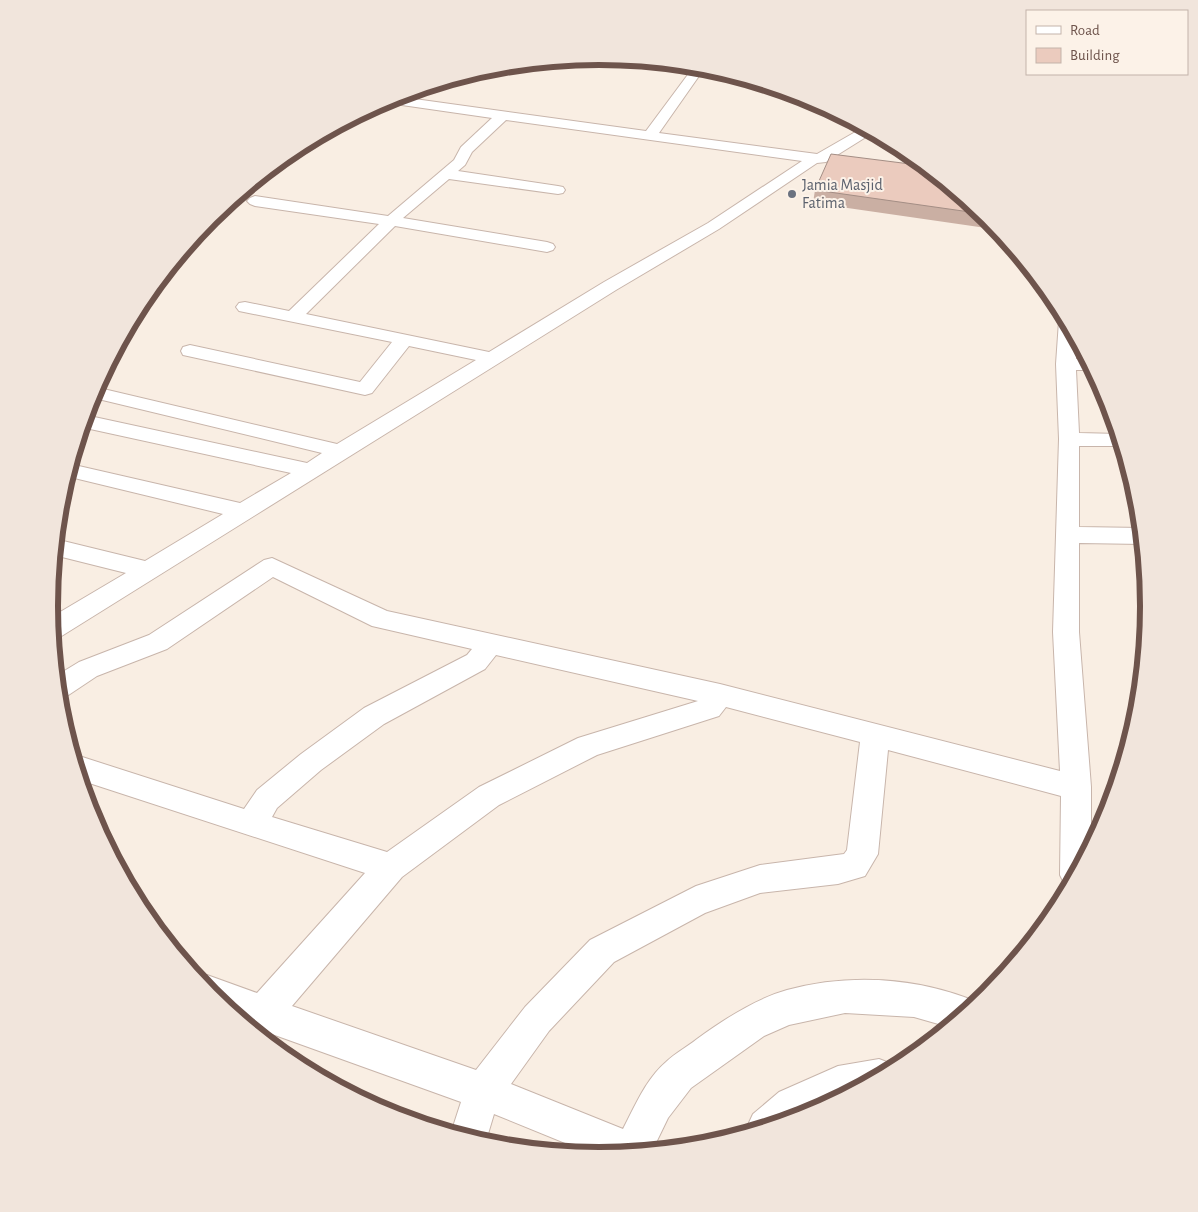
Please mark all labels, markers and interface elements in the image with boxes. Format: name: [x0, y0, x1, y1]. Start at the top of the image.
legend: [1026, 10, 1188, 75]
text: Road: [1070, 23, 1100, 38]
text: Building: [1070, 48, 1120, 63]
place label: Jamia Masjid Fatima: [802, 177, 883, 211]
marker: Jamia Masjid Fatima: [786, 188, 798, 200]

